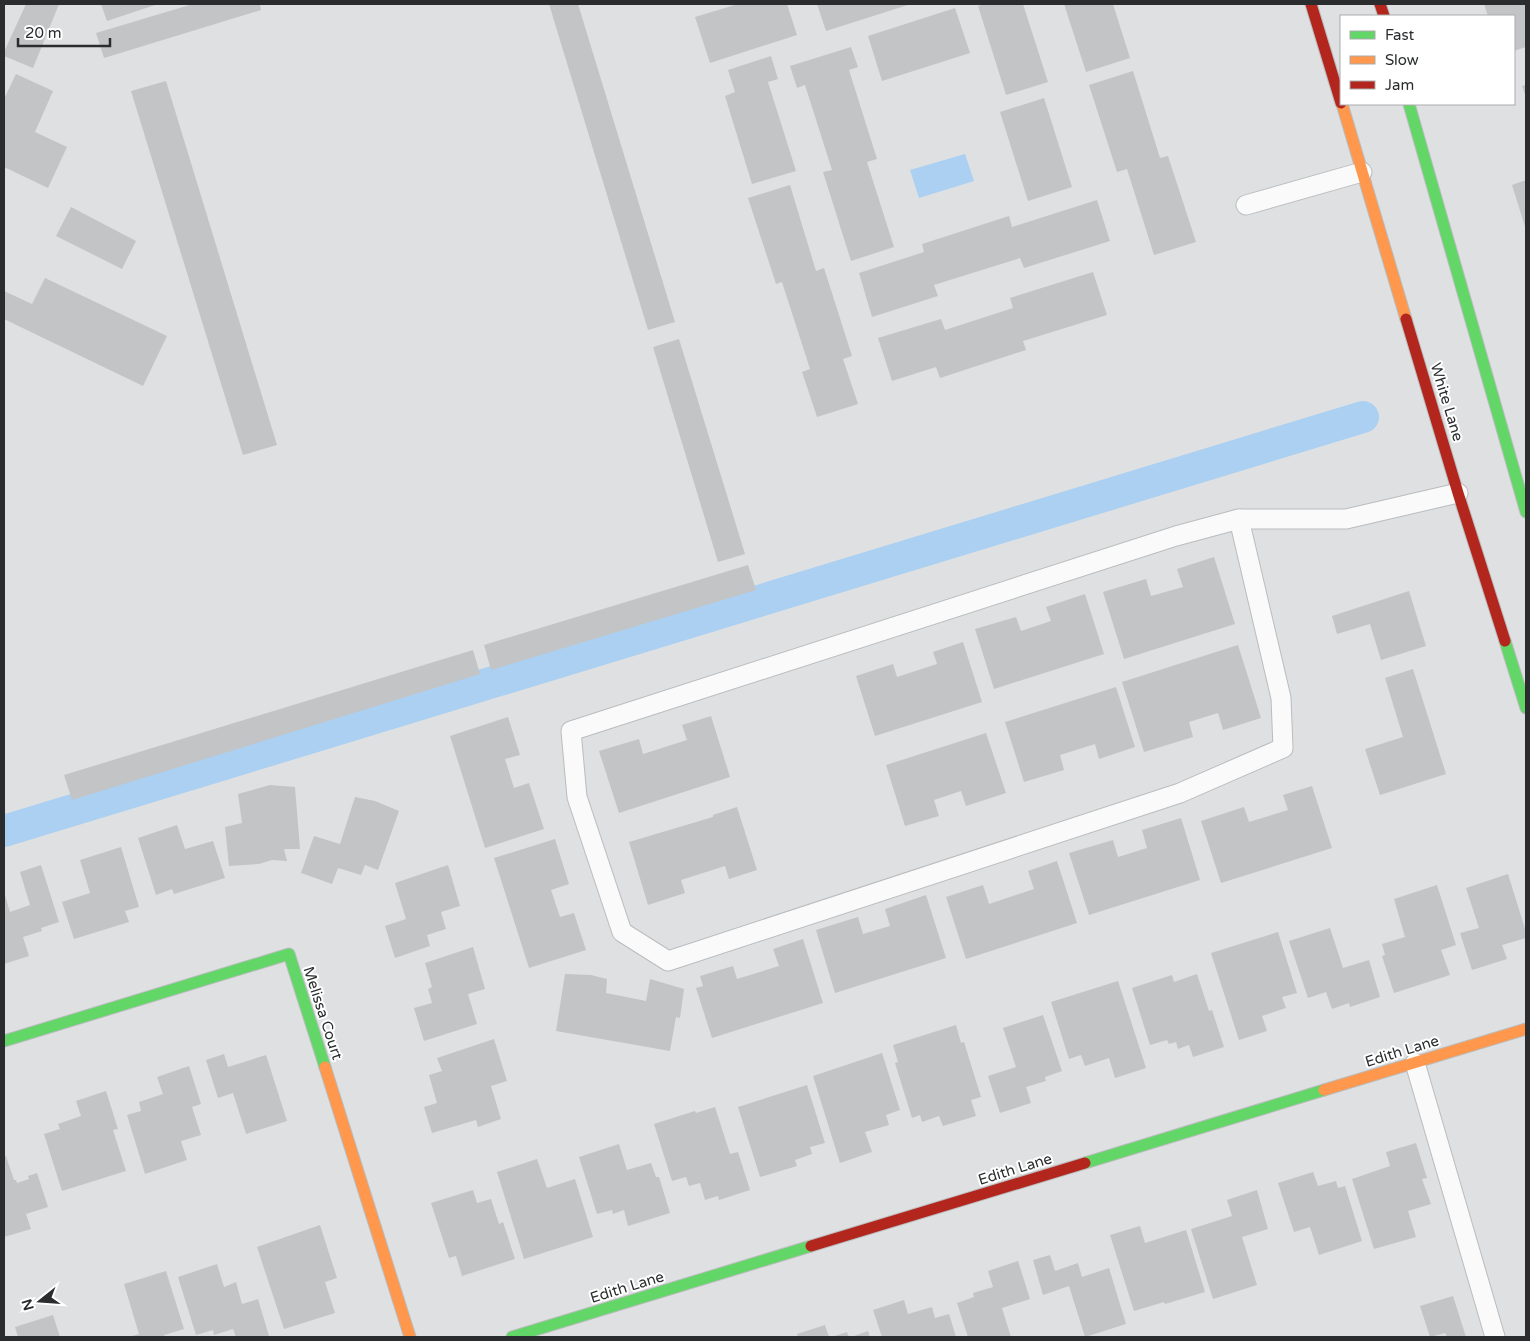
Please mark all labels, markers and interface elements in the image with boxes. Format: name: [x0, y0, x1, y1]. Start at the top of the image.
scale bar: [18, 15, 110, 47]
legend: [1340, 15, 1515, 105]
text: 20 m: [25, 24, 62, 42]
text: Fast: [1385, 26, 1415, 44]
text: Slow: [1385, 51, 1419, 69]
text: Jam: [1385, 76, 1414, 94]
street label: White Lane: [1427, 361, 1467, 443]
street label: Melissa Court: [299, 964, 347, 1062]
street label: Edith Lane: [1363, 1031, 1441, 1071]
street label: Edith Lane: [976, 1149, 1054, 1189]
street label: Edith Lane: [588, 1267, 666, 1307]
north arrow: [15, 1276, 65, 1326]
text: N: [18, 1297, 38, 1313]

